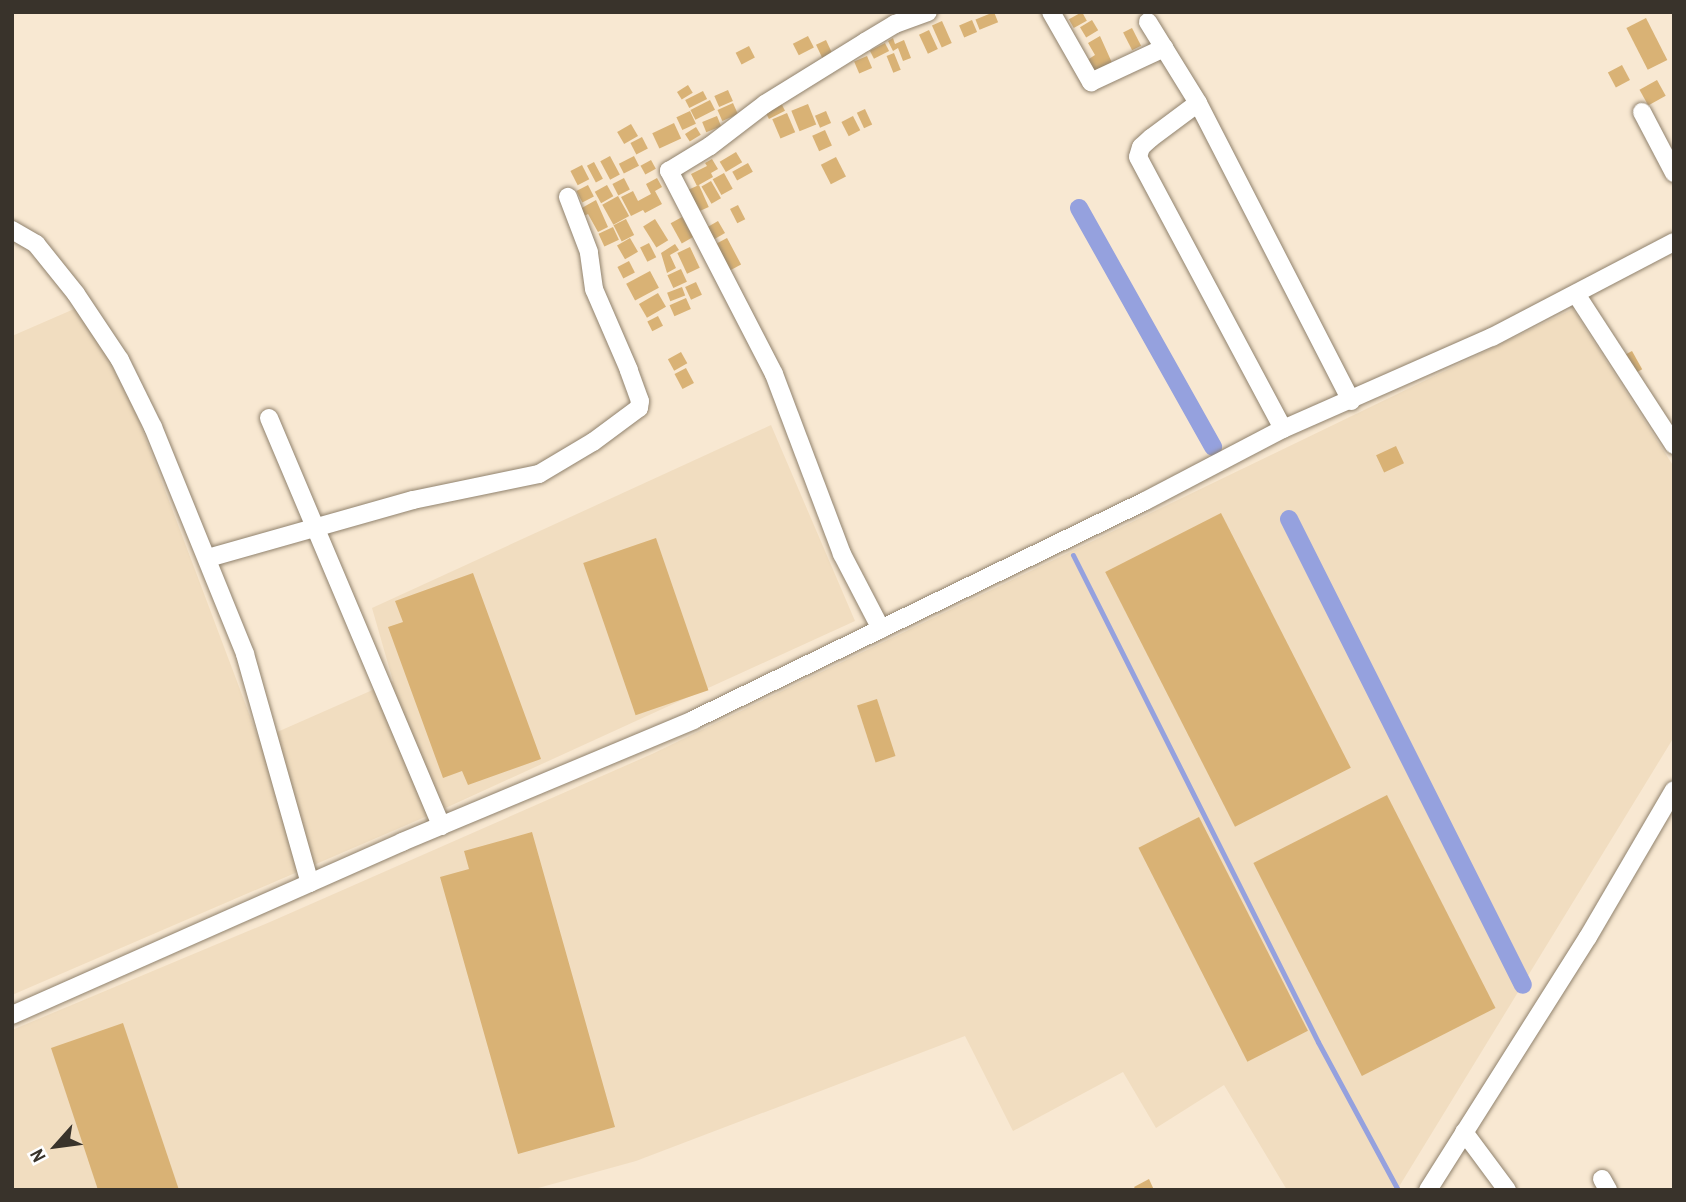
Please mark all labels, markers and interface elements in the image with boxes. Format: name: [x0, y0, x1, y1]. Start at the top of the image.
north arrow: [21, 1111, 91, 1181]
text: N: [23, 1145, 52, 1167]

